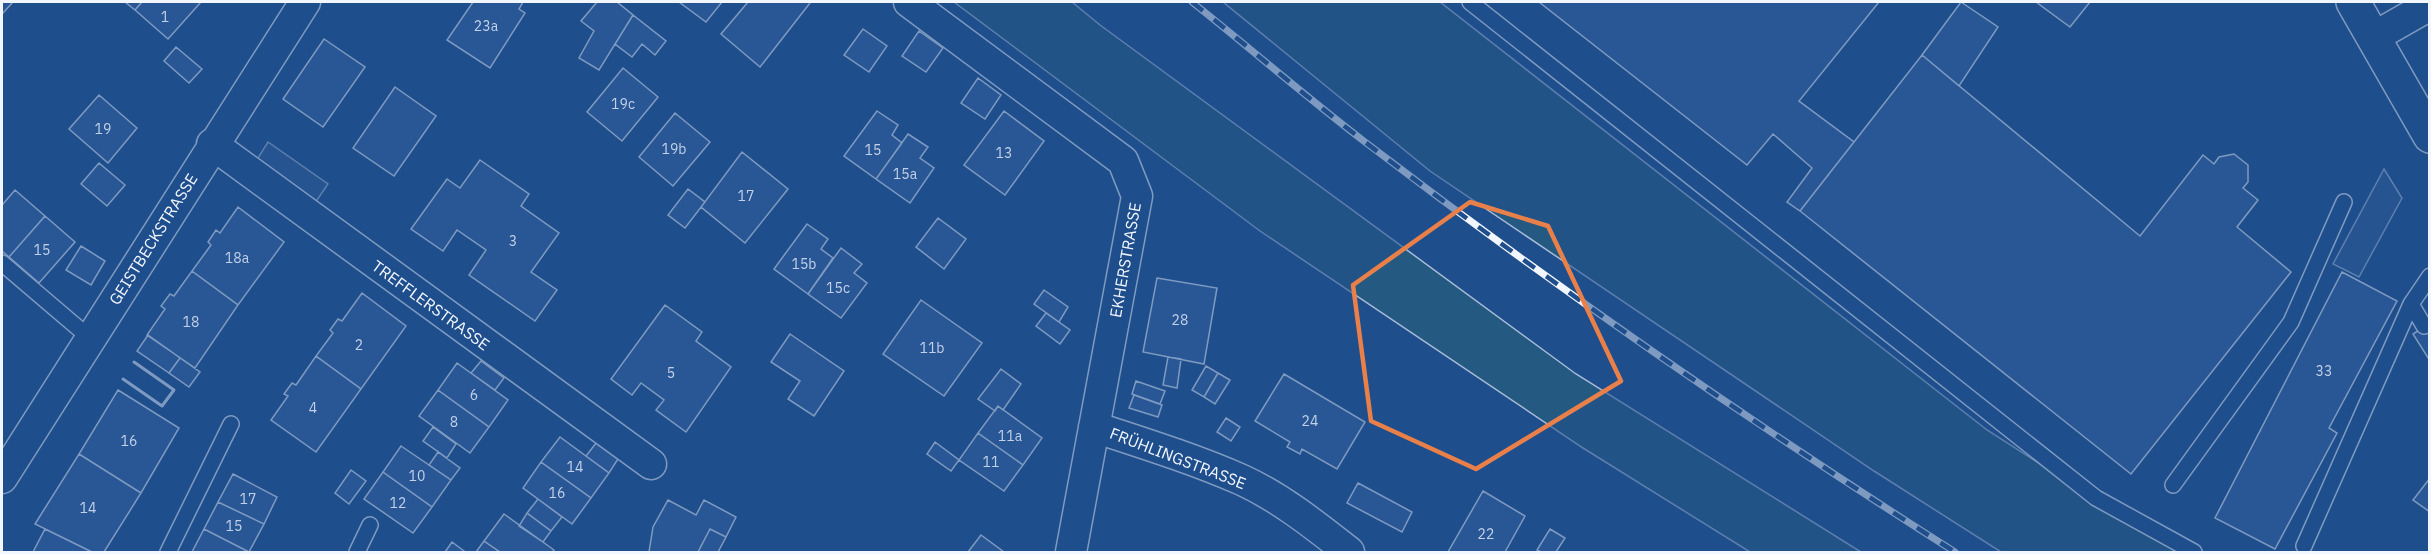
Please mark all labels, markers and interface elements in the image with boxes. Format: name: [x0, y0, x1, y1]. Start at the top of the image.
house number: 1: [161, 8, 169, 26]
house number: 23a: [474, 17, 499, 35]
house number: 19c: [611, 95, 635, 113]
house number: 19: [95, 120, 111, 138]
house number: 19b: [662, 140, 686, 158]
house number: 15: [865, 141, 881, 159]
house number: 13: [996, 144, 1012, 162]
house number: 15a: [893, 165, 918, 183]
street label: GEISTBECKSTRASSE: [104, 170, 202, 308]
house number: 17: [738, 187, 754, 205]
street label: EKHERSTRASSE: [1105, 201, 1145, 319]
house number: 3: [509, 232, 517, 250]
house number: 15: [34, 241, 50, 259]
house number: 18a: [225, 249, 250, 267]
house number: 15b: [792, 255, 816, 273]
street label: TREFFLERSTRASSE: [368, 256, 494, 354]
house number: 15c: [826, 279, 850, 297]
house number: 28: [1172, 311, 1188, 329]
house number: 18: [183, 313, 199, 331]
house number: 2: [355, 336, 363, 354]
house number: 11b: [920, 339, 944, 357]
house number: 33: [2316, 362, 2332, 380]
house number: 5: [667, 364, 675, 382]
house number: 6: [470, 386, 478, 404]
house number: 4: [309, 399, 317, 417]
house number: 24: [1302, 412, 1318, 430]
house number: 8: [450, 413, 458, 431]
street label: FRÜHLINGSTRASSE: [1107, 423, 1249, 493]
house number: 11a: [998, 427, 1023, 445]
house number: 16: [121, 432, 137, 450]
house number: 11: [983, 453, 999, 471]
house number: 14: [567, 458, 583, 476]
house number: 10: [409, 467, 425, 485]
house number: 16: [549, 484, 565, 502]
house number: 17: [240, 490, 256, 508]
house number: 12: [390, 494, 406, 512]
house number: 14: [80, 499, 96, 517]
house number: 15: [226, 517, 242, 535]
house number: 22: [1478, 525, 1494, 543]

